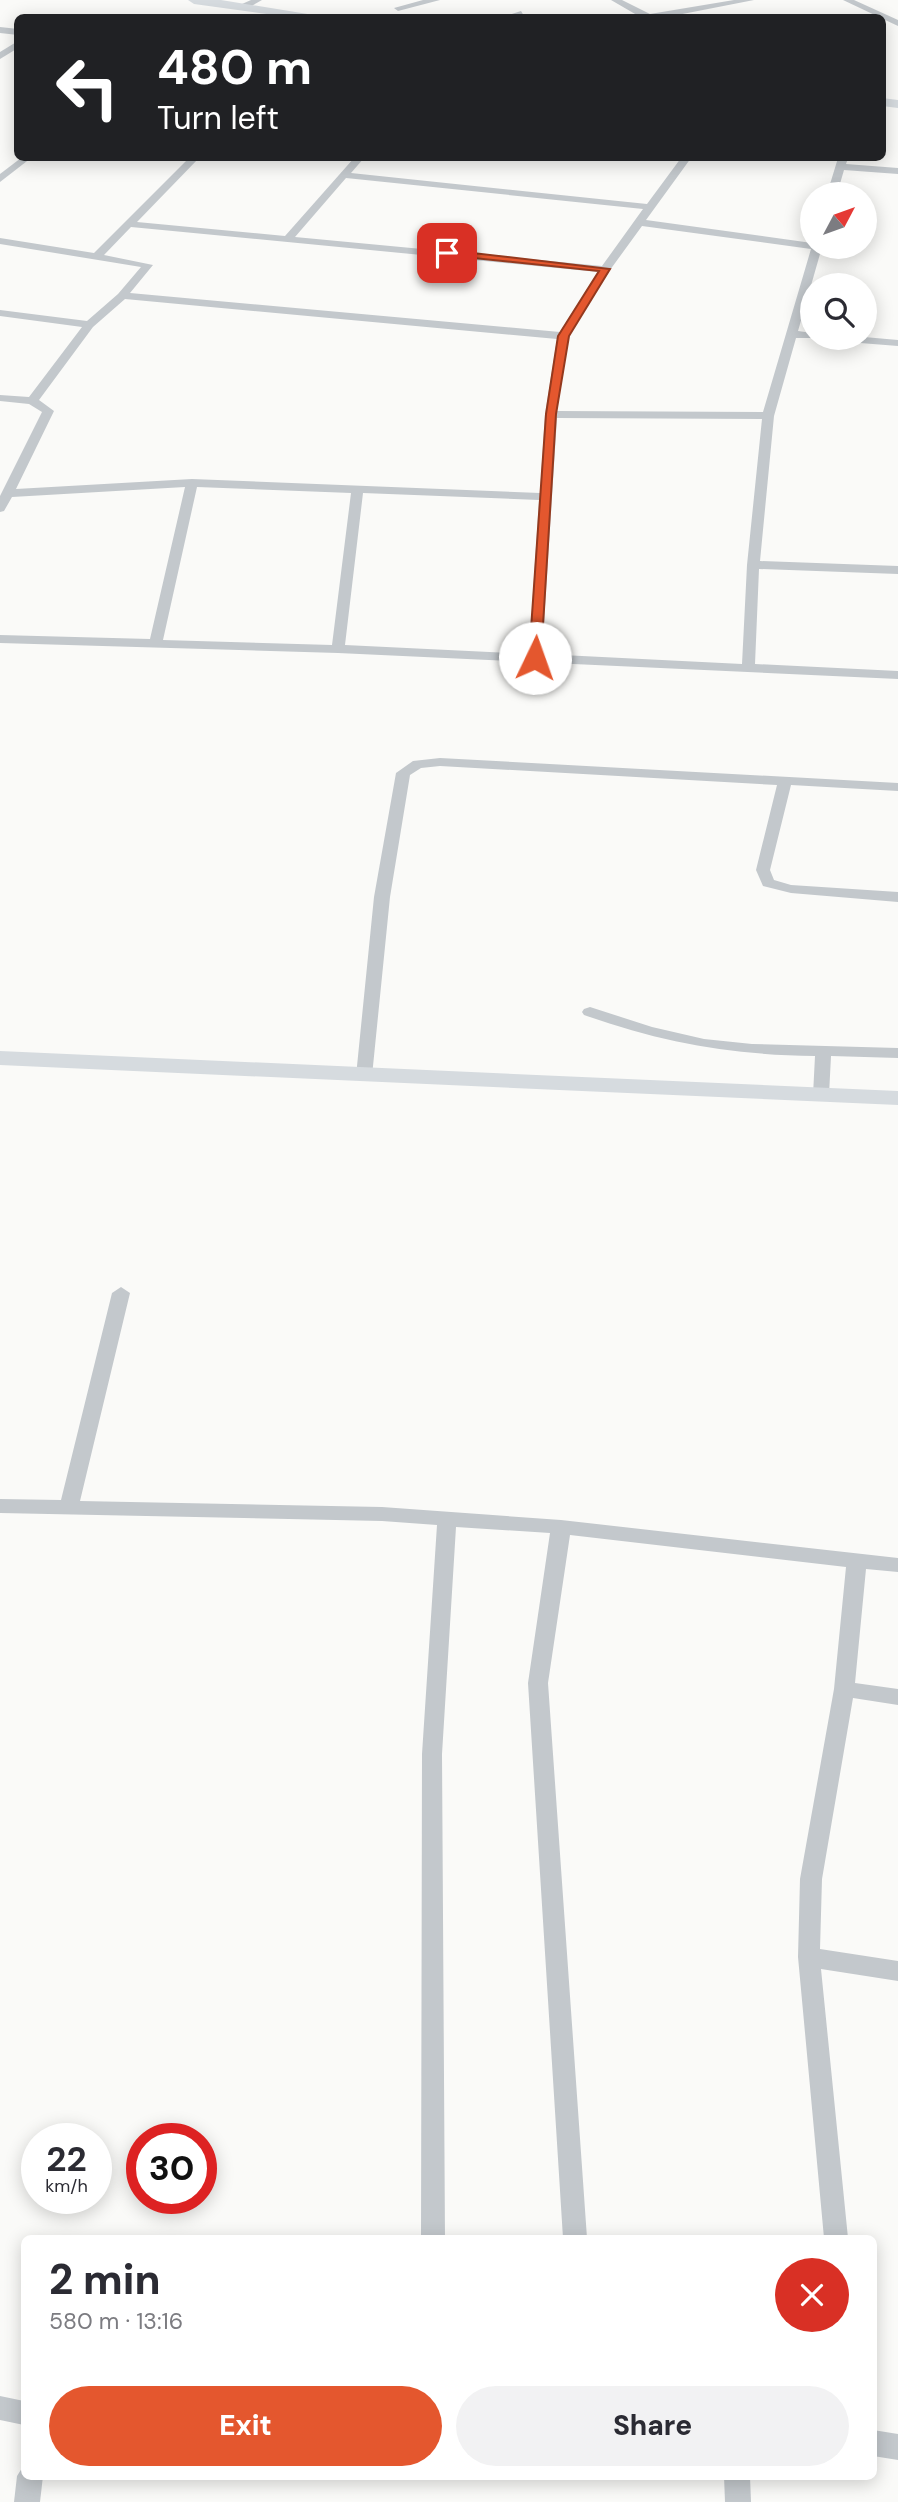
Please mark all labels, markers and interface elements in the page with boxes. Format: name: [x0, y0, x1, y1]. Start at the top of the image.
text: 480 m: [157, 35, 312, 99]
icon: left: [42, 42, 133, 133]
text: Turn left: [157, 97, 279, 139]
north arrow: [800, 182, 877, 259]
map controls: [800, 182, 877, 350]
pin: [417, 223, 477, 283]
icon: arrive: [428, 234, 466, 272]
button: search: [800, 273, 877, 350]
position arrow: [498, 621, 572, 695]
speed limit sign: 30: [126, 2123, 217, 2214]
text: 22: [46, 2136, 87, 2182]
text: km/h: [45, 2174, 88, 2198]
text: 2 min: [49, 2252, 160, 2307]
button: close: [775, 2258, 849, 2332]
text: 580 m · 13:16: [49, 2306, 183, 2336]
button: Exit: [49, 2386, 442, 2466]
button: Share: [456, 2386, 849, 2466]

